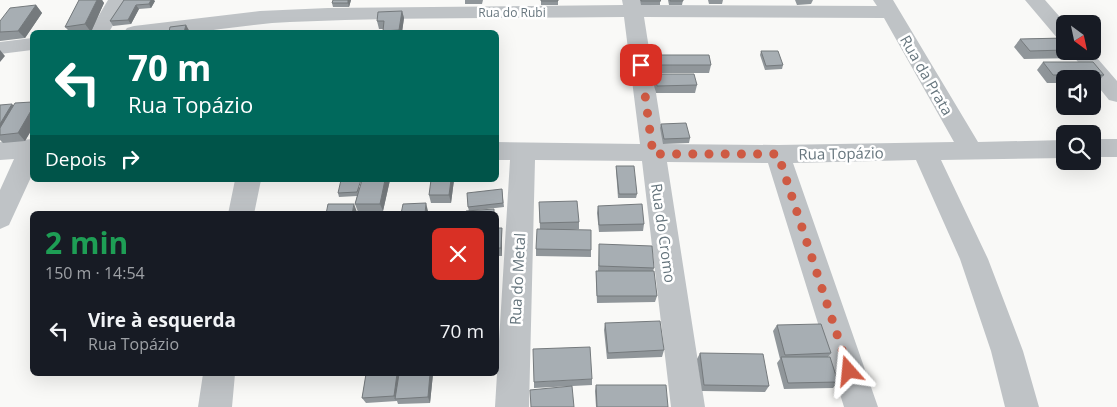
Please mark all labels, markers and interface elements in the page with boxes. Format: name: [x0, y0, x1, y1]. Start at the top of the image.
street label: Rua do Rubi: [478, 4, 546, 21]
north arrow: [1056, 15, 1101, 60]
map controls: [1056, 15, 1101, 170]
street label: Rua da Prata: [896, 31, 958, 119]
text: 70 m: [128, 44, 211, 91]
pin: [620, 44, 662, 86]
icon: left: [45, 50, 110, 115]
icon: arrive: [627, 51, 655, 79]
button: sound: [1056, 70, 1101, 115]
text: Rua Topázio: [128, 89, 253, 119]
button: search: [1056, 125, 1101, 170]
street label: Rua Topázio: [798, 142, 884, 164]
icon: right: [116, 145, 144, 173]
text: Depois: [45, 146, 106, 172]
street label: Rua do Cromo: [647, 182, 681, 284]
text: 2 min: [45, 222, 128, 263]
button: close: [432, 228, 484, 280]
street label: Rua do Metal: [505, 232, 529, 326]
text: 150 m · 14:54: [45, 262, 145, 284]
text: Vire à esquerda: [88, 307, 236, 333]
icon: left: [45, 317, 73, 345]
text: 70 m: [440, 318, 484, 344]
text: Rua Topázio: [88, 333, 179, 355]
position arrow: [822, 344, 874, 396]

